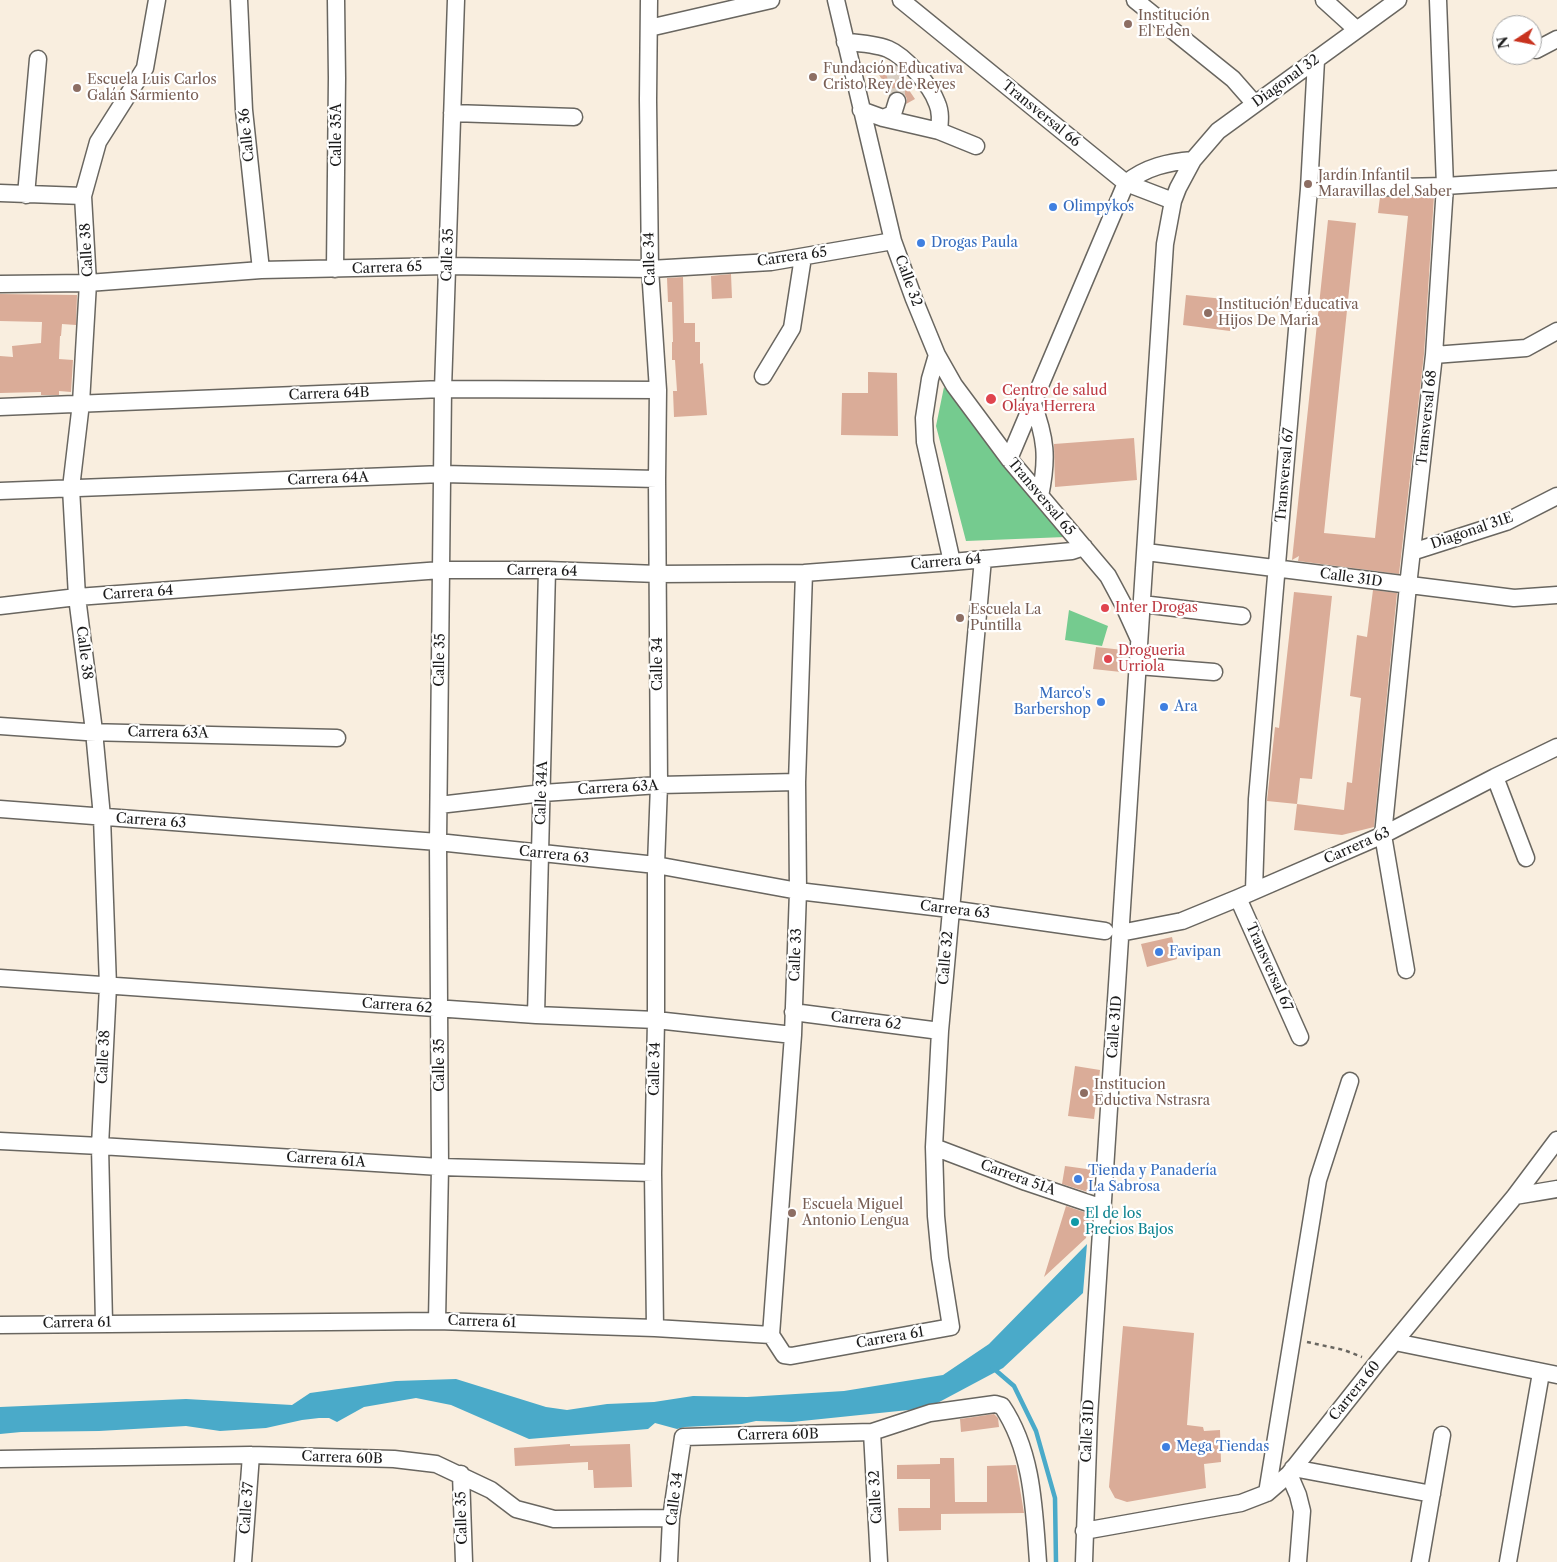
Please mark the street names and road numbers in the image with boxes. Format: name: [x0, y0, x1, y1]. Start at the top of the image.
street label: Diagonal 32: [1249, 51, 1323, 111]
street label: Transversal 66: [998, 77, 1084, 151]
street label: Calle 35A: [329, 103, 345, 167]
street label: Calle 36: [236, 107, 258, 163]
street label: Calle 38: [77, 223, 97, 277]
street label: Calle 35: [439, 228, 457, 282]
street label: Calle 34: [641, 232, 659, 286]
street label: Carrera 65: [756, 244, 828, 270]
street label: Calle 32: [891, 253, 925, 309]
street label: Carrera 65: [352, 258, 422, 278]
street label: Transversal 68: [1414, 369, 1440, 467]
street label: Carrera 64B: [288, 384, 370, 404]
street label: Transversal 67: [1272, 427, 1298, 523]
street label: Transversal 65: [1004, 455, 1078, 539]
street label: Carrera 64A: [287, 469, 369, 489]
street label: Diagonal 31E: [1429, 509, 1515, 553]
street label: Carrera 64: [910, 551, 982, 573]
street label: Carrera 64: [506, 562, 578, 580]
street label: Calle 31D: [1319, 565, 1383, 591]
street label: Carrera 64: [102, 582, 174, 604]
street label: Calle 38: [72, 625, 96, 681]
street label: Calle 35: [431, 633, 449, 687]
street label: Calle 34: [650, 637, 666, 691]
street label: Carrera 63A: [127, 724, 209, 742]
street label: Calle 34A: [532, 761, 552, 825]
street label: Carrera 63A: [577, 777, 659, 799]
street label: Carrera 63: [115, 810, 187, 832]
street label: Carrera 63: [1321, 824, 1393, 868]
street label: Carrera 63: [518, 843, 590, 867]
street label: Carrera 63: [919, 897, 991, 923]
street label: Transversal 67: [1242, 920, 1296, 1014]
street label: Calle 33: [787, 928, 805, 982]
street label: Calle 32: [935, 930, 957, 986]
street label: Carrera 62: [361, 995, 433, 1017]
street label: Calle 31D: [1104, 995, 1126, 1059]
street label: Carrera 62: [830, 1008, 902, 1034]
street label: Calle 38: [94, 1030, 114, 1084]
street label: Calle 35: [432, 1038, 448, 1092]
street label: Calle 34: [646, 1042, 664, 1096]
street label: Carrera 61A: [286, 1149, 366, 1171]
street label: Carrera 51A: [978, 1157, 1058, 1199]
street label: Carrera 61: [447, 1312, 517, 1332]
street label: Carrera 61: [43, 1314, 111, 1332]
street label: Carrera 61: [855, 1324, 925, 1352]
street label: Carrera 60: [1326, 1358, 1384, 1424]
street label: Calle 31D: [1078, 1399, 1098, 1463]
street label: Carrera 60B: [737, 1426, 819, 1444]
street label: Carrera 60B: [301, 1448, 383, 1468]
street label: Calle 32: [866, 1470, 886, 1524]
street label: Calle 34: [663, 1471, 687, 1527]
street label: Calle 37: [237, 1481, 257, 1535]
street label: Calle 35: [453, 1491, 471, 1545]

